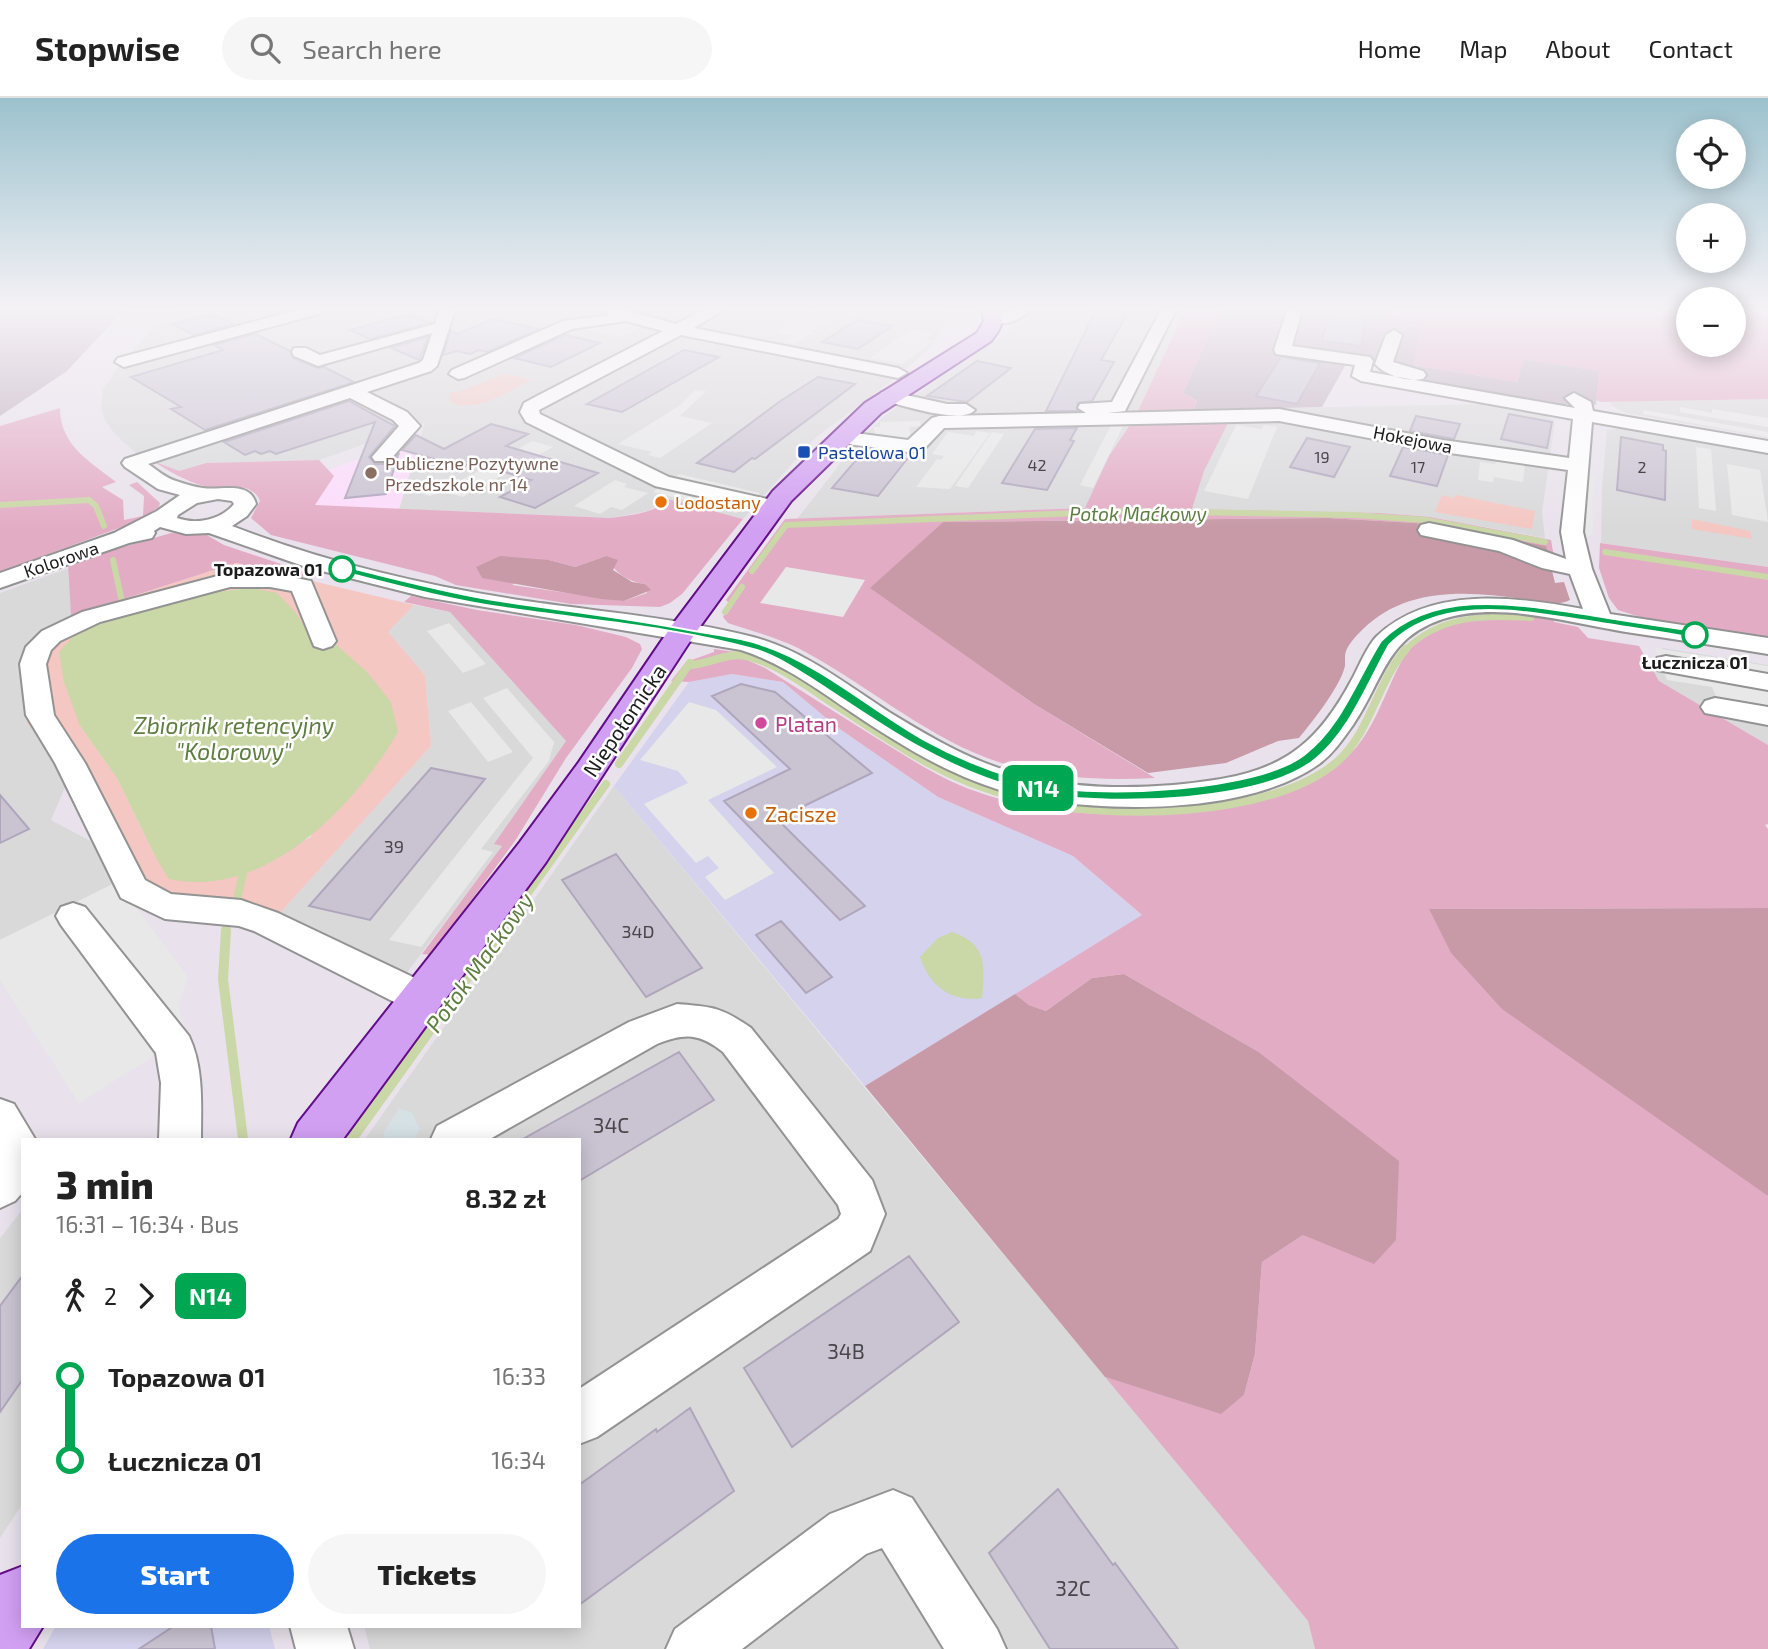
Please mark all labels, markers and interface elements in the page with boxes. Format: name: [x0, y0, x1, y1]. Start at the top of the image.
search box: [222, 17, 712, 80]
text: Stopwise: [35, 28, 180, 68]
icon: search: [246, 29, 284, 67]
text: Search here: [302, 33, 442, 64]
text: Home: [1358, 34, 1421, 63]
text: Map: [1459, 34, 1507, 63]
text: About: [1545, 34, 1611, 63]
text: Contact: [1649, 34, 1733, 63]
map controls: [1676, 119, 1746, 357]
button: locate: [1676, 119, 1746, 189]
button: +: [1676, 203, 1746, 273]
button: −: [1676, 287, 1746, 357]
street label: Hokejowa: [1372, 421, 1454, 457]
place label: Pastelowa 01: [818, 441, 926, 463]
marker: Pastelowa 01: [796, 444, 812, 460]
house number: 19: [1314, 447, 1330, 466]
place label: Publiczne Pozytywne Przedszkole nr 14: [385, 452, 559, 495]
house number: 42: [1028, 455, 1046, 474]
house number: 17: [1411, 457, 1425, 476]
house number: 2: [1638, 457, 1647, 476]
marker: Publiczne Pozytywne Przedszkole nr 14: [363, 465, 379, 481]
place label: Lodostany: [675, 491, 761, 513]
marker: Lodostany: [653, 494, 669, 510]
water label: Potok Maćkowy: [1069, 502, 1207, 526]
street label: Kolorowa: [21, 536, 101, 582]
marker: Topazowa 01: [329, 556, 355, 582]
place label: Topazowa 01: [214, 558, 323, 580]
marker: Łucznicza 01: [1682, 622, 1708, 648]
place label: Łucznicza 01: [1642, 651, 1748, 673]
street label: Niepołomicka: [577, 659, 671, 781]
water label: Zbiornik retencyjny "Kolorowy": [134, 711, 335, 765]
place label: Platan: [775, 711, 837, 736]
marker: Platan: [753, 715, 769, 731]
line badge: N14: [998, 765, 1078, 811]
text: N14: [1017, 773, 1059, 802]
place label: Zacisze: [765, 801, 837, 826]
marker: Zacisze: [743, 805, 759, 821]
house number: 39: [384, 835, 404, 857]
water label: Potok Maćkowy: [419, 886, 540, 1037]
house number: 34D: [621, 920, 655, 942]
house number: 34C: [593, 1112, 629, 1137]
text: 3 min: [56, 1161, 154, 1207]
text: 8.32 zł: [465, 1182, 546, 1213]
text: 16:31 – 16:34 · Bus: [56, 1210, 239, 1238]
icon: walk: [56, 1277, 94, 1315]
icon: forward: [127, 1277, 165, 1315]
text: N14: [189, 1281, 232, 1310]
text: 2: [104, 1282, 117, 1310]
house number: 34B: [827, 1338, 865, 1363]
text: Topazowa 01: [108, 1361, 266, 1392]
text: 16:33: [493, 1362, 546, 1390]
text: Łucznicza 01: [108, 1445, 262, 1476]
text: 16:34: [491, 1446, 546, 1474]
button: Start: [56, 1534, 294, 1614]
button: Tickets: [308, 1534, 546, 1614]
house number: 32C: [1055, 1575, 1091, 1600]

